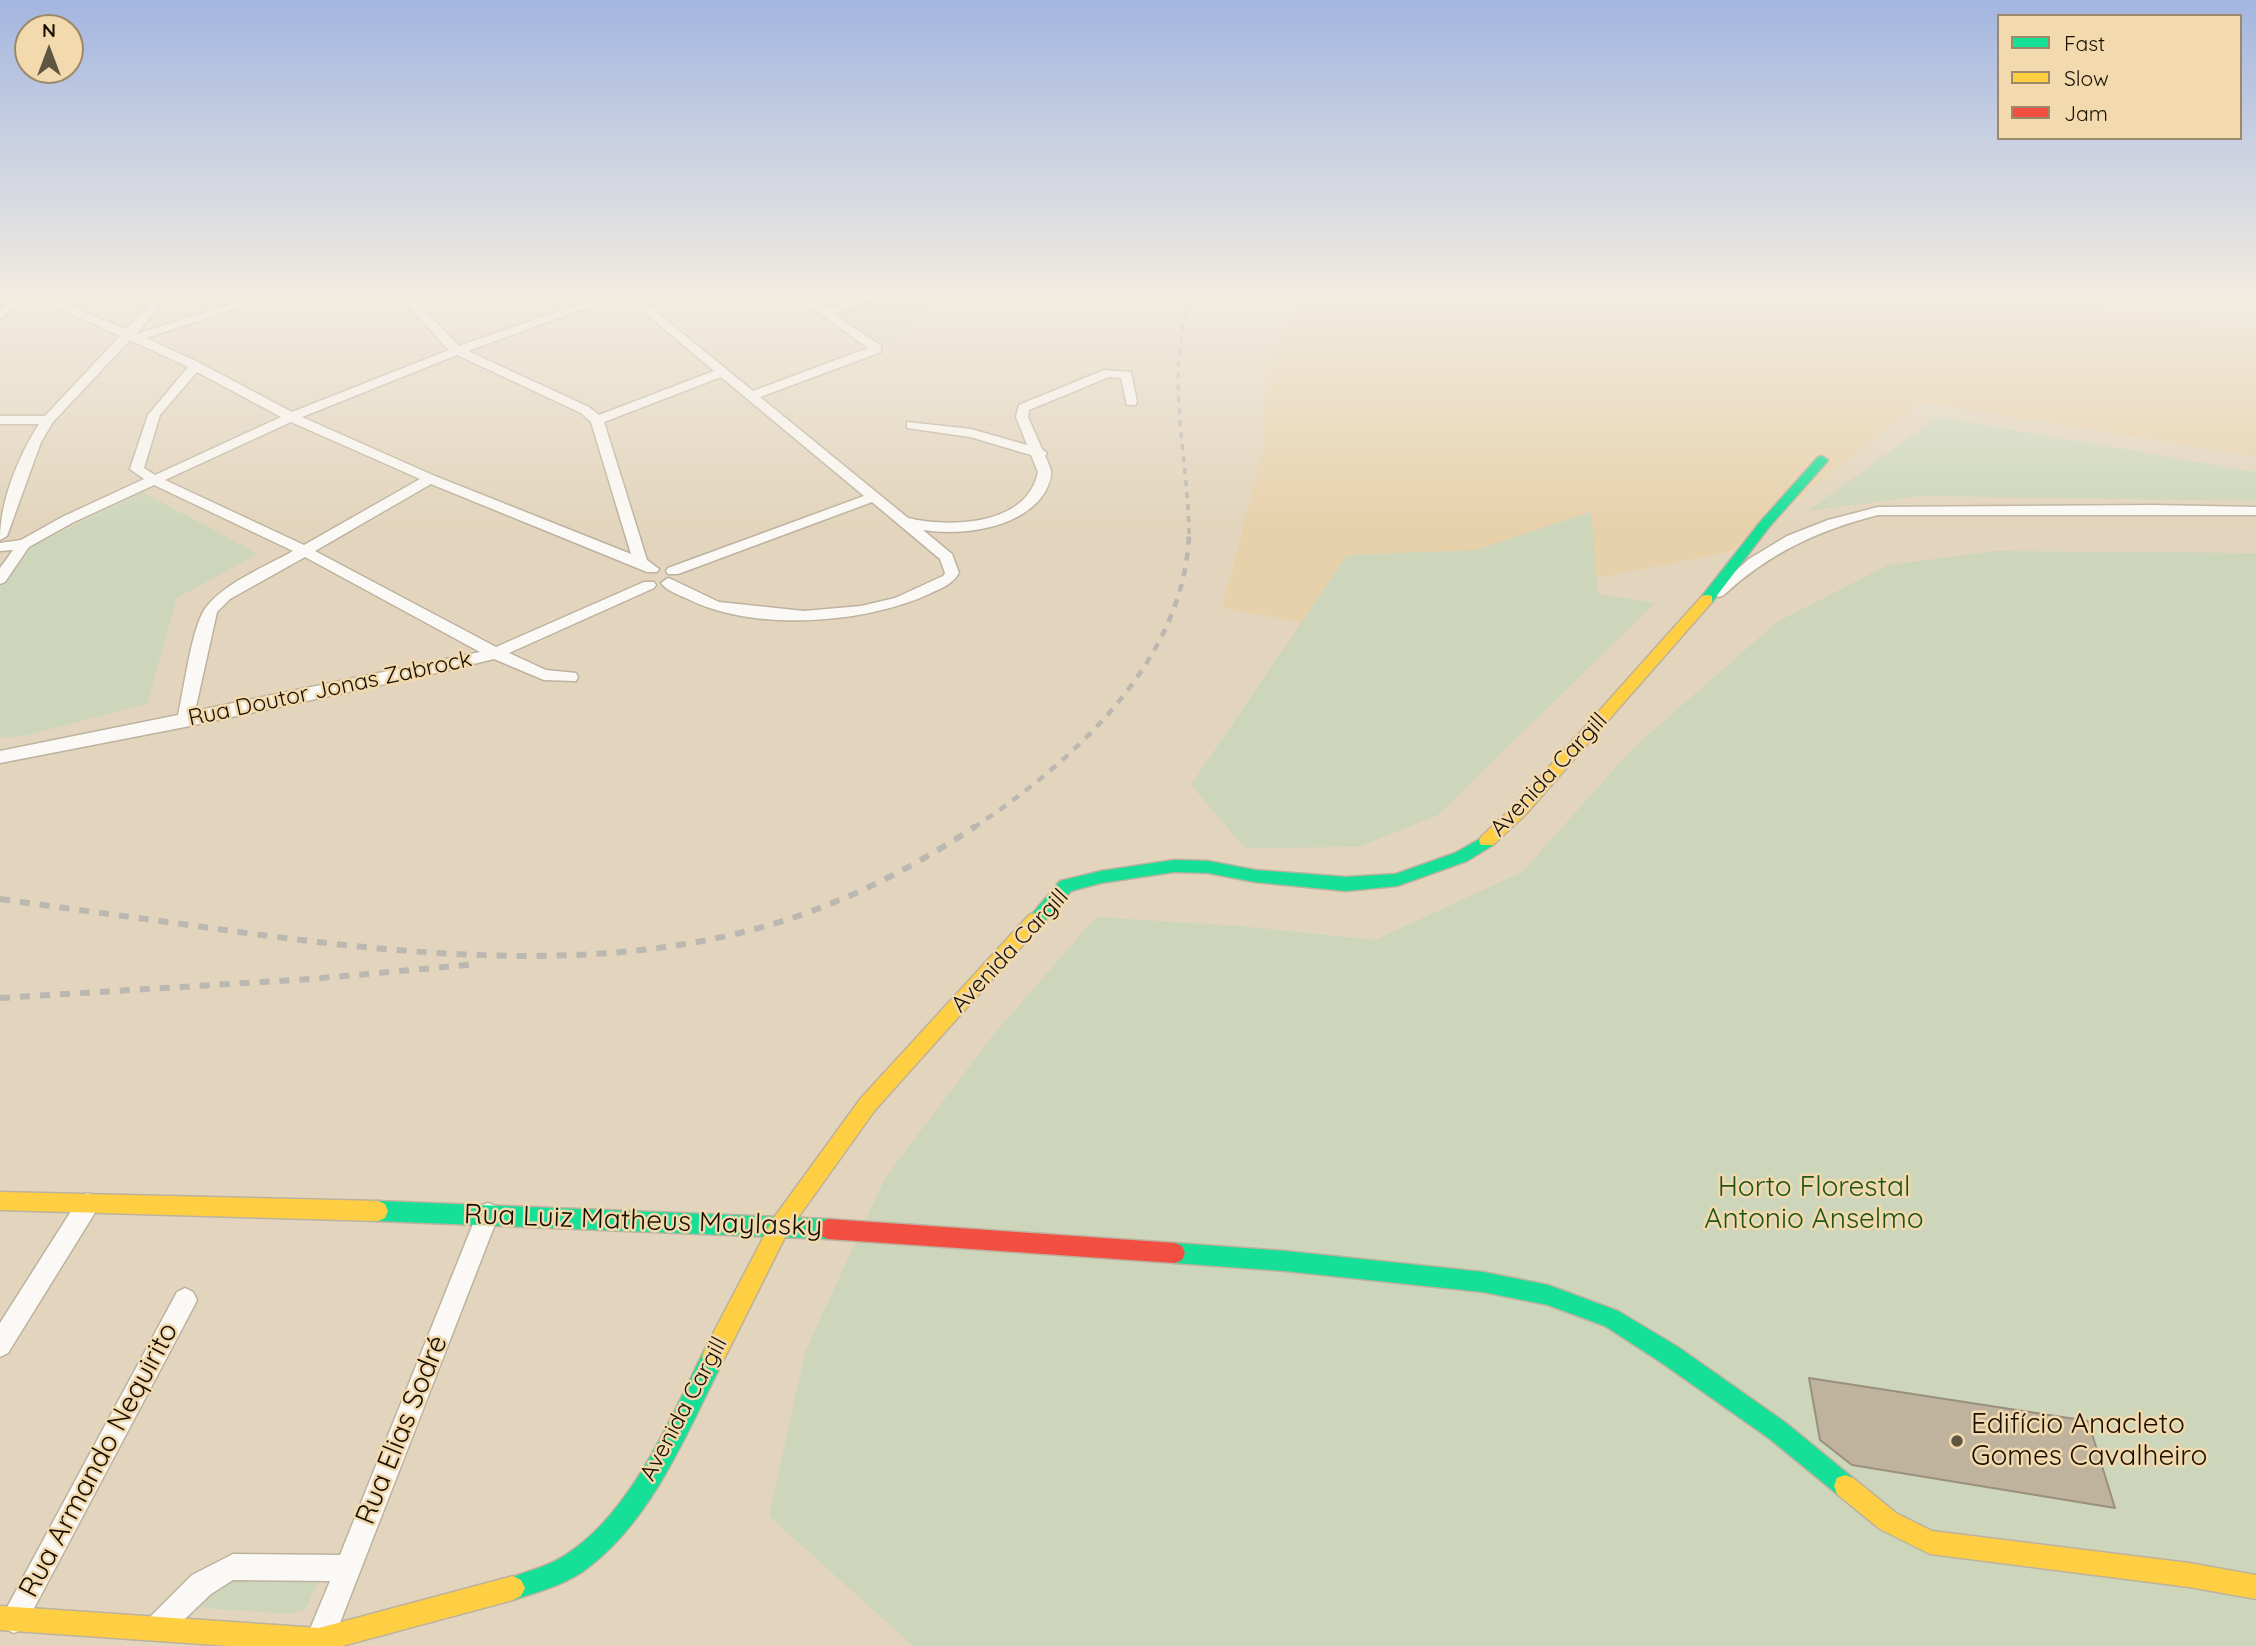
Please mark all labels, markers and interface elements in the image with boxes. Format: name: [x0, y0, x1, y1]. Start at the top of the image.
north arrow: [14, 14, 84, 84]
legend: [1997, 14, 2242, 140]
text: N: [42, 18, 56, 42]
text: Fast: [2064, 30, 2105, 56]
text: Slow: [2064, 65, 2109, 91]
text: Jam: [2064, 100, 2108, 126]
street label: Rua Doutor Jonas Zabrock: [186, 645, 474, 733]
street label: Avenida Cargill: [1485, 707, 1613, 843]
street label: Avenida Cargill: [946, 883, 1074, 1019]
park label: Horto Florestal Antonio Anselmo: [1704, 1171, 1924, 1237]
street label: Rua Luiz Matheus Maylasky: [463, 1198, 823, 1244]
street label: Rua Armando Nequirito: [12, 1317, 186, 1603]
street label: Rua Elias Sodré: [349, 1331, 455, 1529]
street label: Avenida Cargill: [634, 1332, 734, 1486]
place label: Edifício Anacleto Gomes Cavalheiro: [1971, 1408, 2207, 1474]
marker: Edifício Anacleto Gomes Cavalheiro: [1949, 1433, 1965, 1449]

